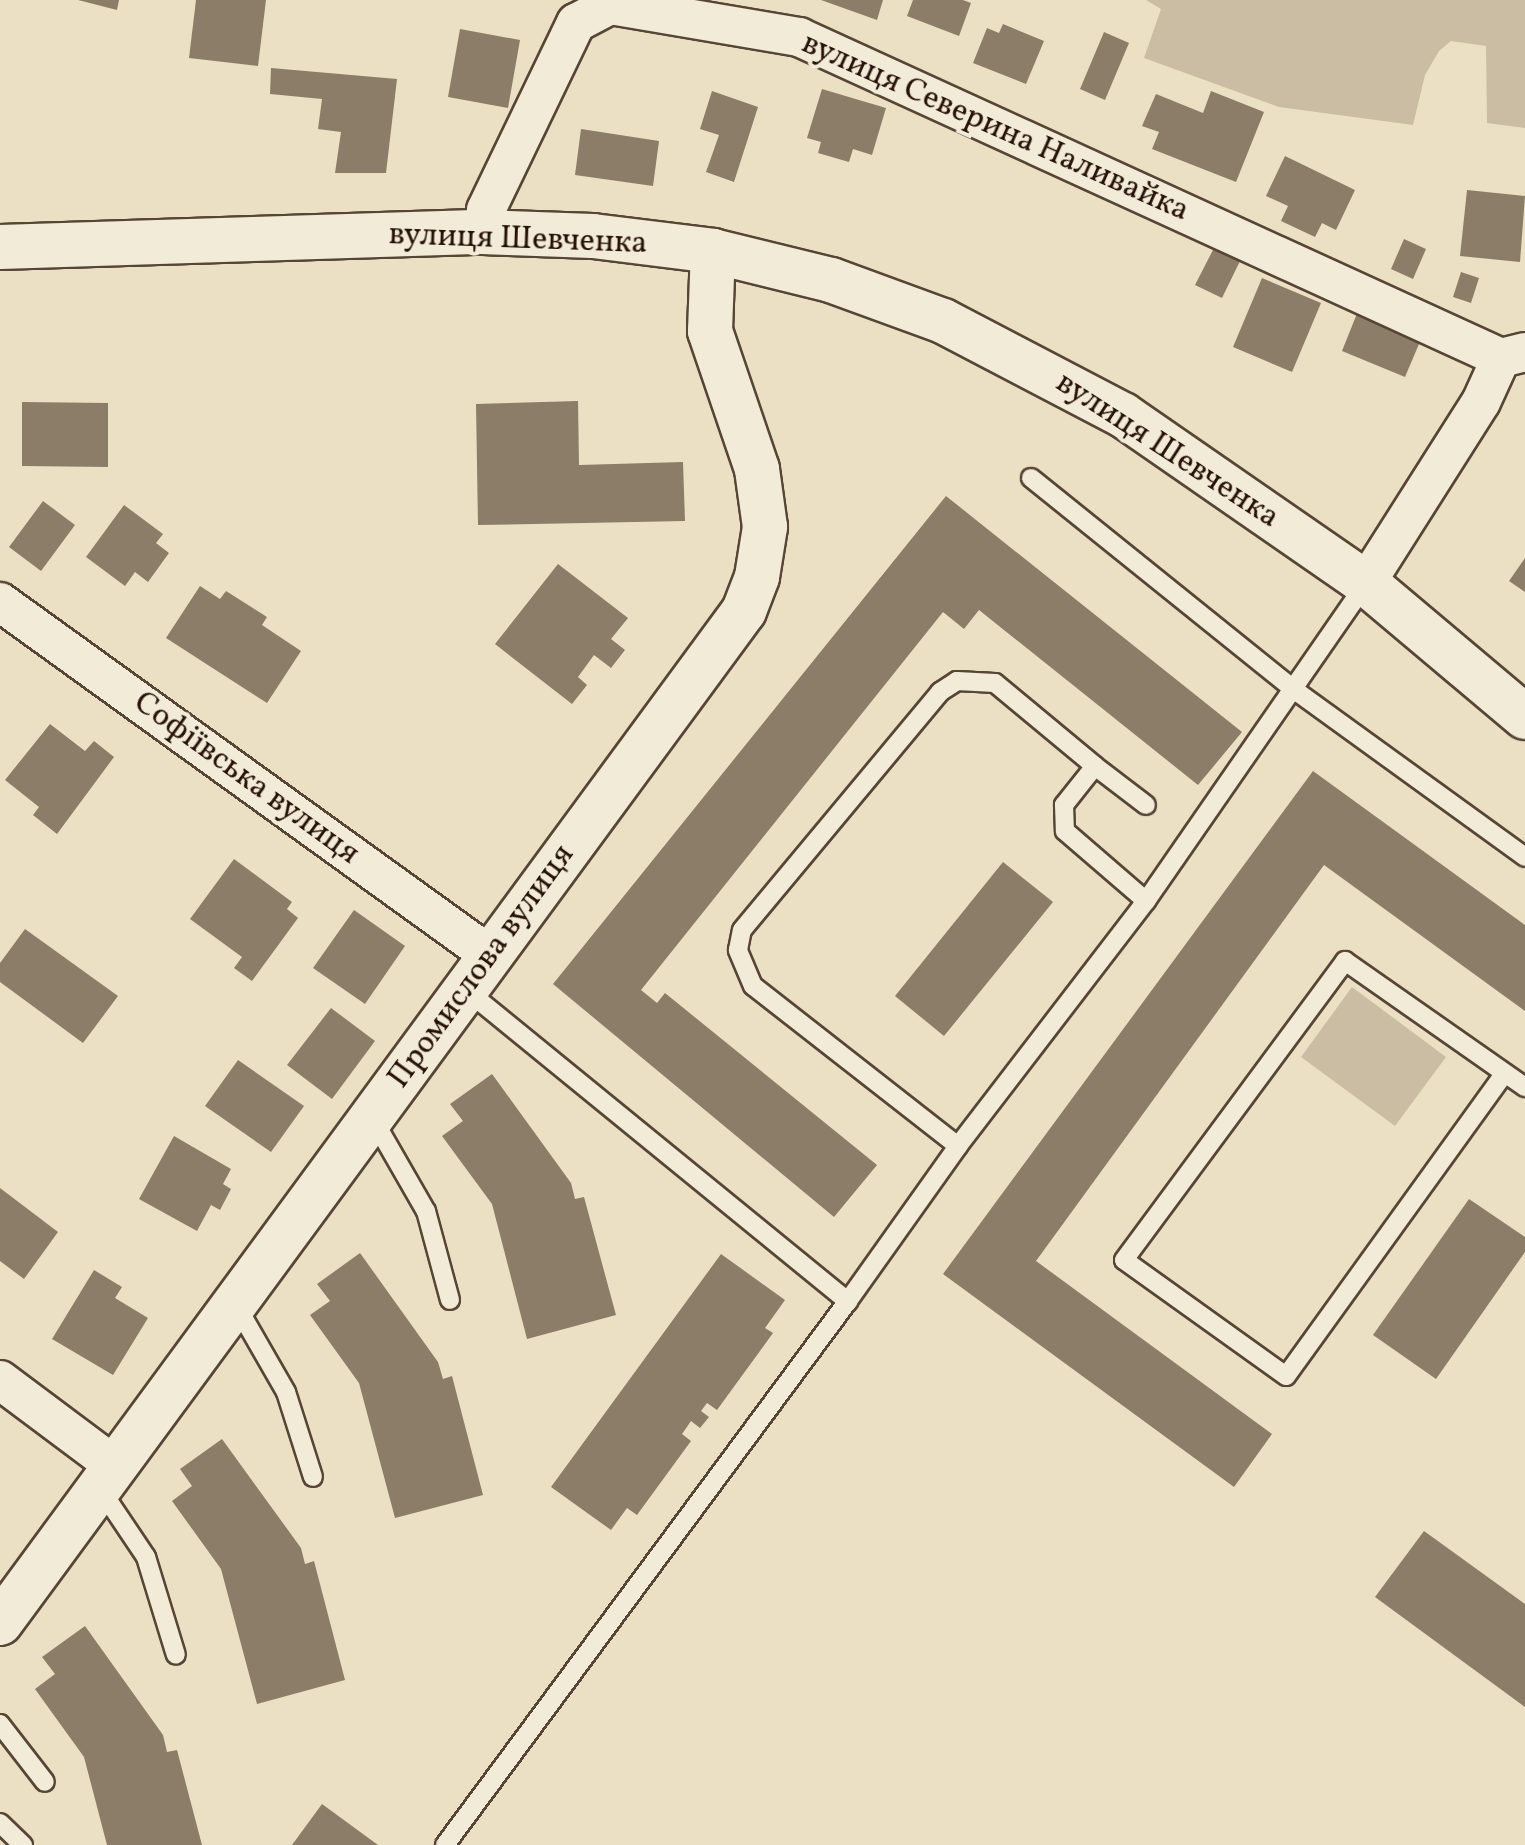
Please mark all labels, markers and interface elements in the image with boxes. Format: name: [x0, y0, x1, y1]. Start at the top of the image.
street label: вулиця Северина Наливайка: [795, 25, 1195, 231]
street label: вулиця Шевченка: [388, 216, 648, 264]
street label: вулиця Шевченка: [1048, 364, 1286, 538]
street label: Софіївська вулиця: [126, 684, 366, 874]
street label: Промислова вулиця: [381, 838, 583, 1096]

